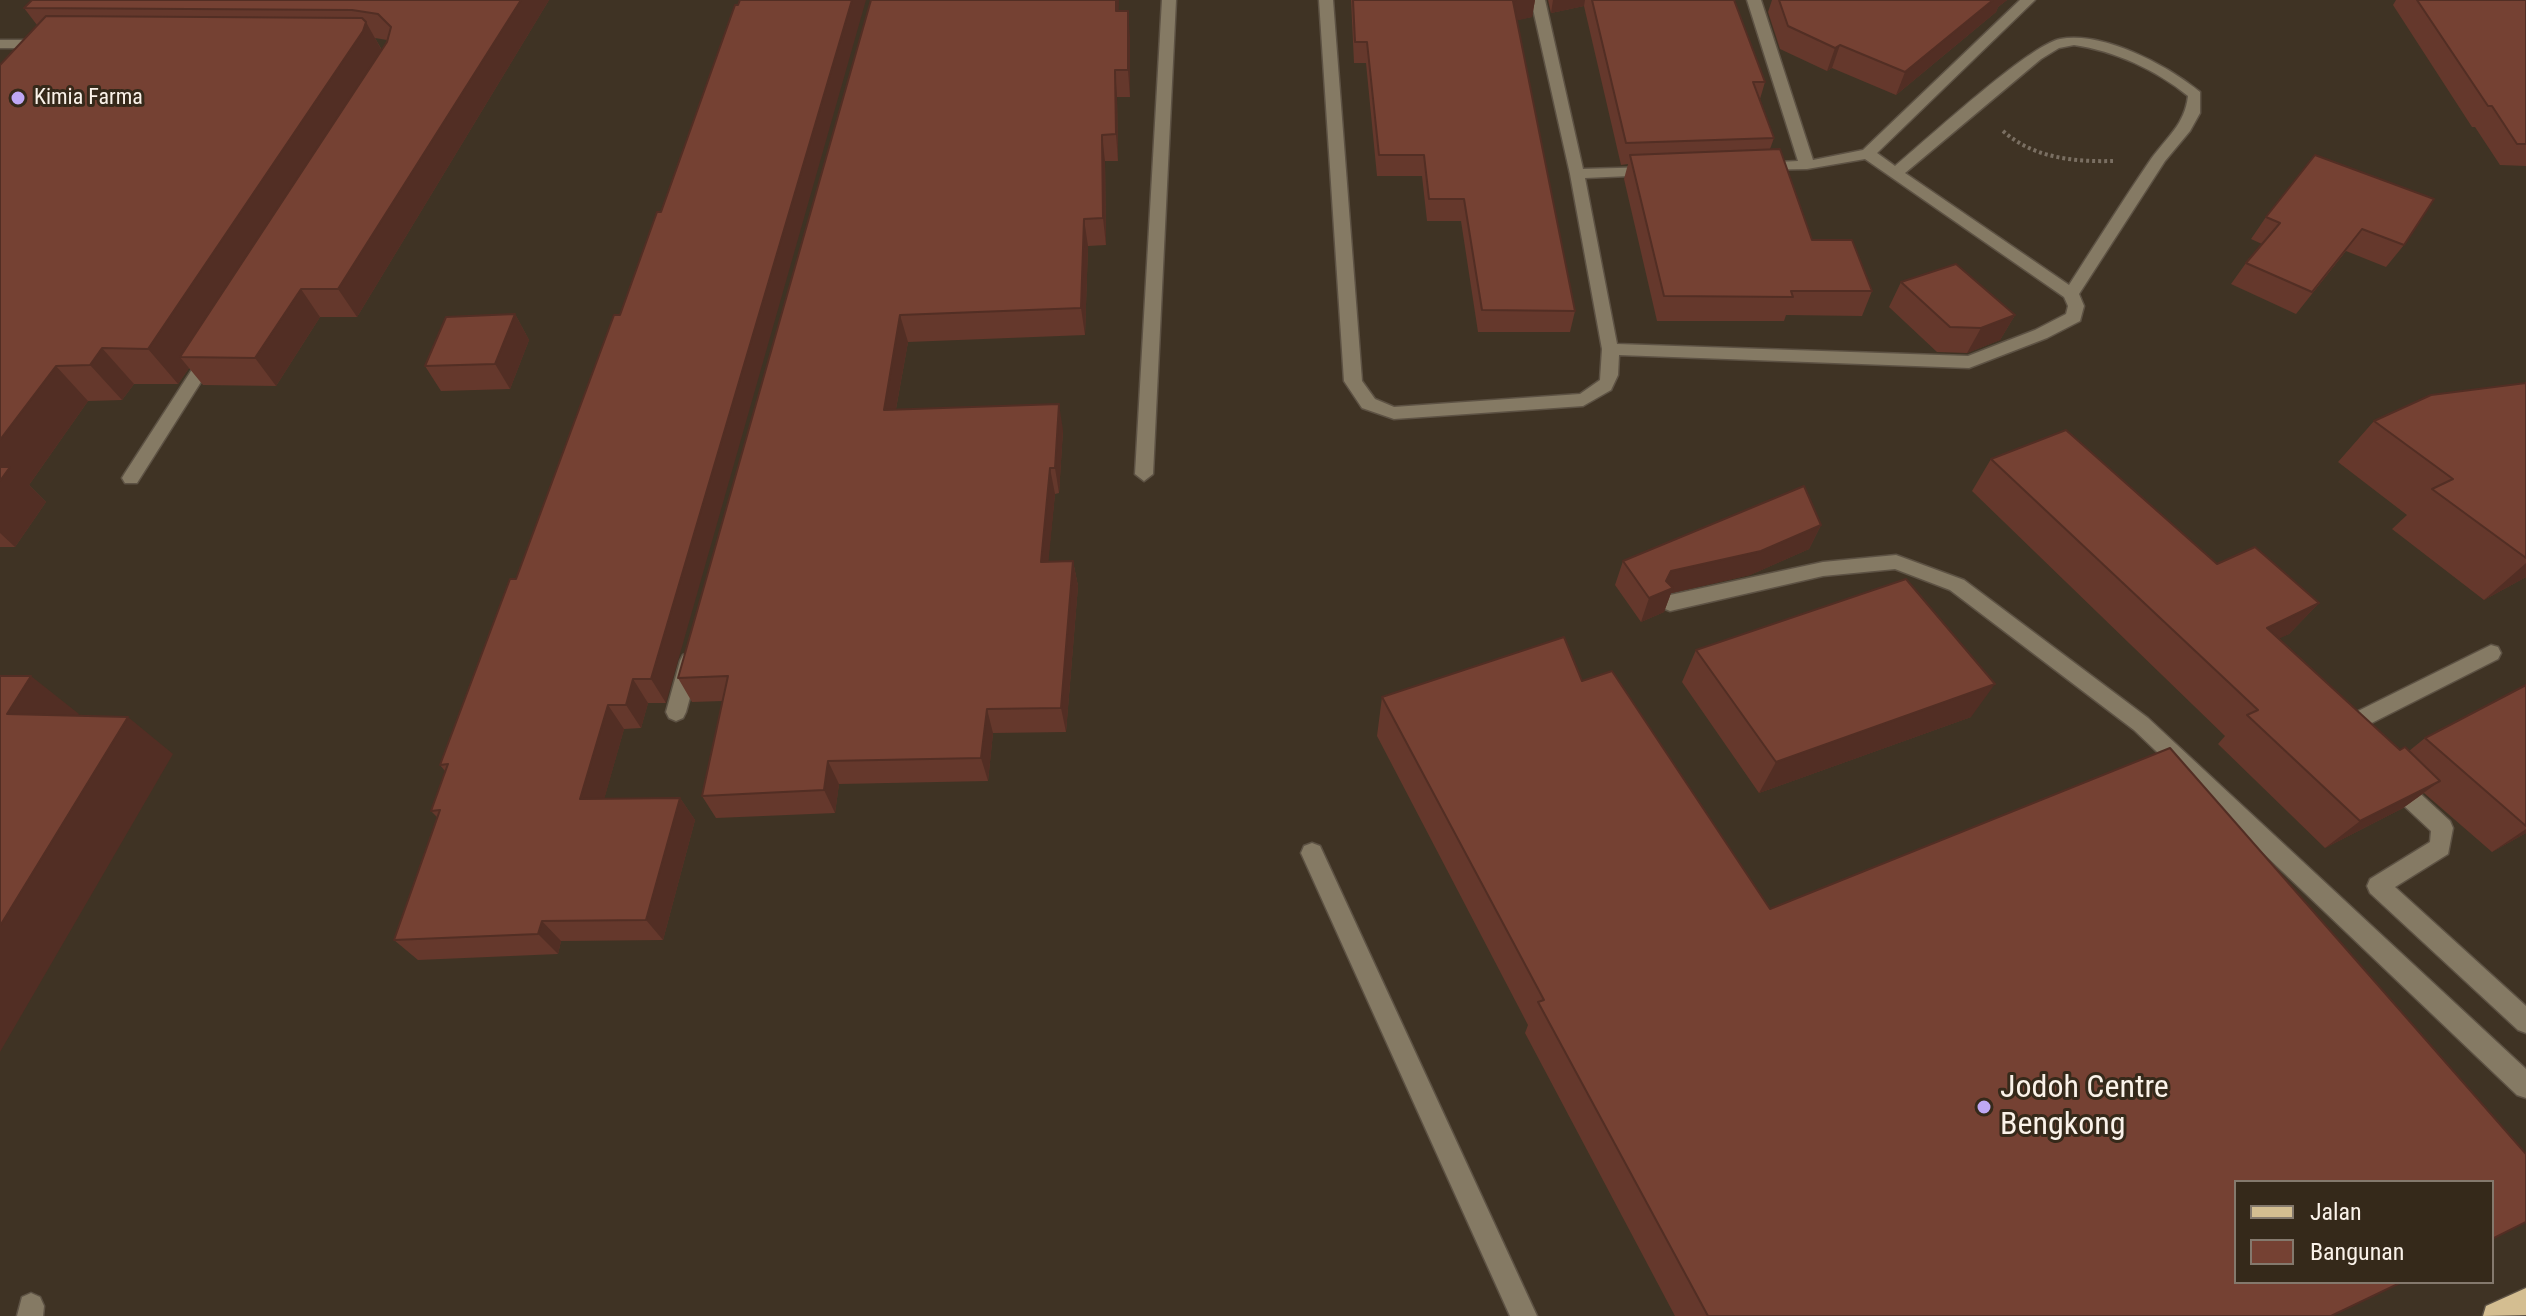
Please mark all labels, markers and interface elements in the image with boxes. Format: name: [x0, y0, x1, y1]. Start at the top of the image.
place label: Kimia Farma: [34, 85, 143, 111]
marker: Kimia Farma: [9, 89, 27, 107]
place label: Jodoh Centre Bengkong: [2000, 1070, 2169, 1145]
marker: Jodoh Centre Bengkong: [1975, 1098, 1993, 1116]
legend: [2234, 1180, 2494, 1284]
text: Jalan: [2310, 1198, 2362, 1226]
text: Bangunan: [2310, 1238, 2404, 1266]

